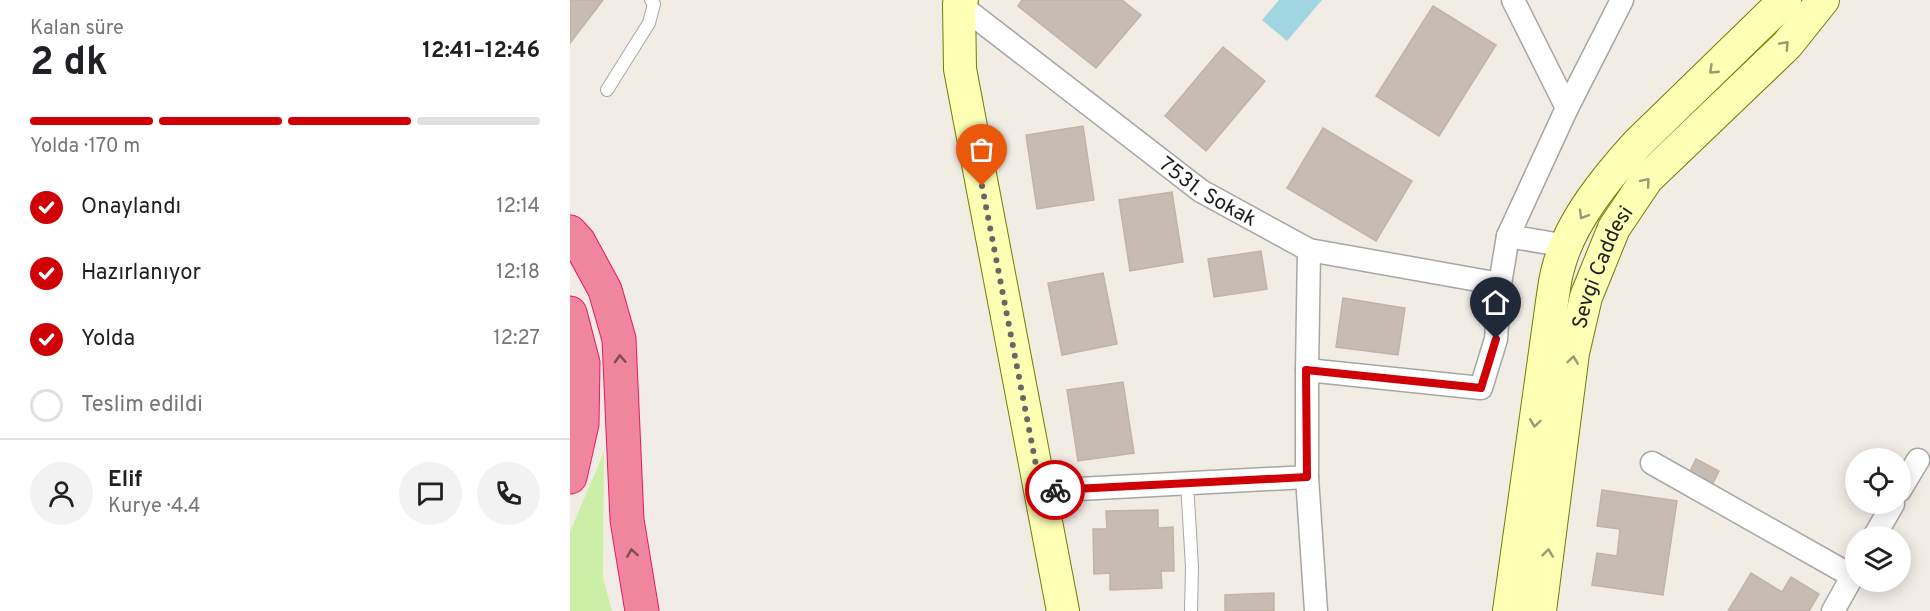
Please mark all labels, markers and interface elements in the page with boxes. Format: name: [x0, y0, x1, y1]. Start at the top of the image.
text: Kalan süre: [30, 16, 124, 42]
text: 12:41–12:46: [422, 38, 540, 65]
text: 2 dk: [30, 40, 108, 89]
one-way arrow: [1778, 42, 1789, 52]
one-way arrow: [1709, 63, 1720, 74]
pin: [956, 124, 1007, 186]
icon: bag: [965, 133, 998, 166]
text: Yolda · 170 m: [30, 134, 140, 160]
street label: 7531. Sokak: [1153, 151, 1261, 234]
one-way arrow: [1639, 178, 1650, 189]
icon: check: [30, 191, 63, 224]
text: Onaylandı: [81, 194, 181, 221]
text: 12:14: [496, 194, 540, 220]
street label: Sevgi Caddesi: [1567, 201, 1640, 332]
one-way arrow: [1579, 209, 1591, 219]
icon: check: [30, 257, 63, 290]
text: Hazırlanıyor: [81, 260, 201, 287]
text: 12:18: [496, 260, 540, 286]
pin: [1470, 277, 1521, 339]
icon: home: [1479, 286, 1512, 319]
icon: check: [30, 323, 63, 356]
text: Yolda: [81, 326, 135, 353]
text: 12:27: [493, 326, 540, 352]
one-way arrow: [614, 354, 627, 363]
one-way arrow: [1566, 355, 1578, 364]
text: Teslim edildi: [81, 392, 203, 419]
one-way arrow: [1529, 418, 1541, 428]
map controls: [1845, 448, 1911, 592]
button: locate: [1845, 448, 1911, 514]
courier: [1025, 460, 1085, 520]
button: person: [30, 462, 93, 525]
button: chat: [399, 462, 462, 525]
button: phone: [477, 462, 540, 525]
text: Elif: [108, 467, 142, 494]
icon: bike: [1039, 474, 1072, 507]
text: Kurye · 4.4: [108, 494, 200, 520]
button: layers: [1845, 526, 1911, 592]
one-way arrow: [1541, 548, 1553, 558]
one-way arrow: [626, 549, 639, 559]

